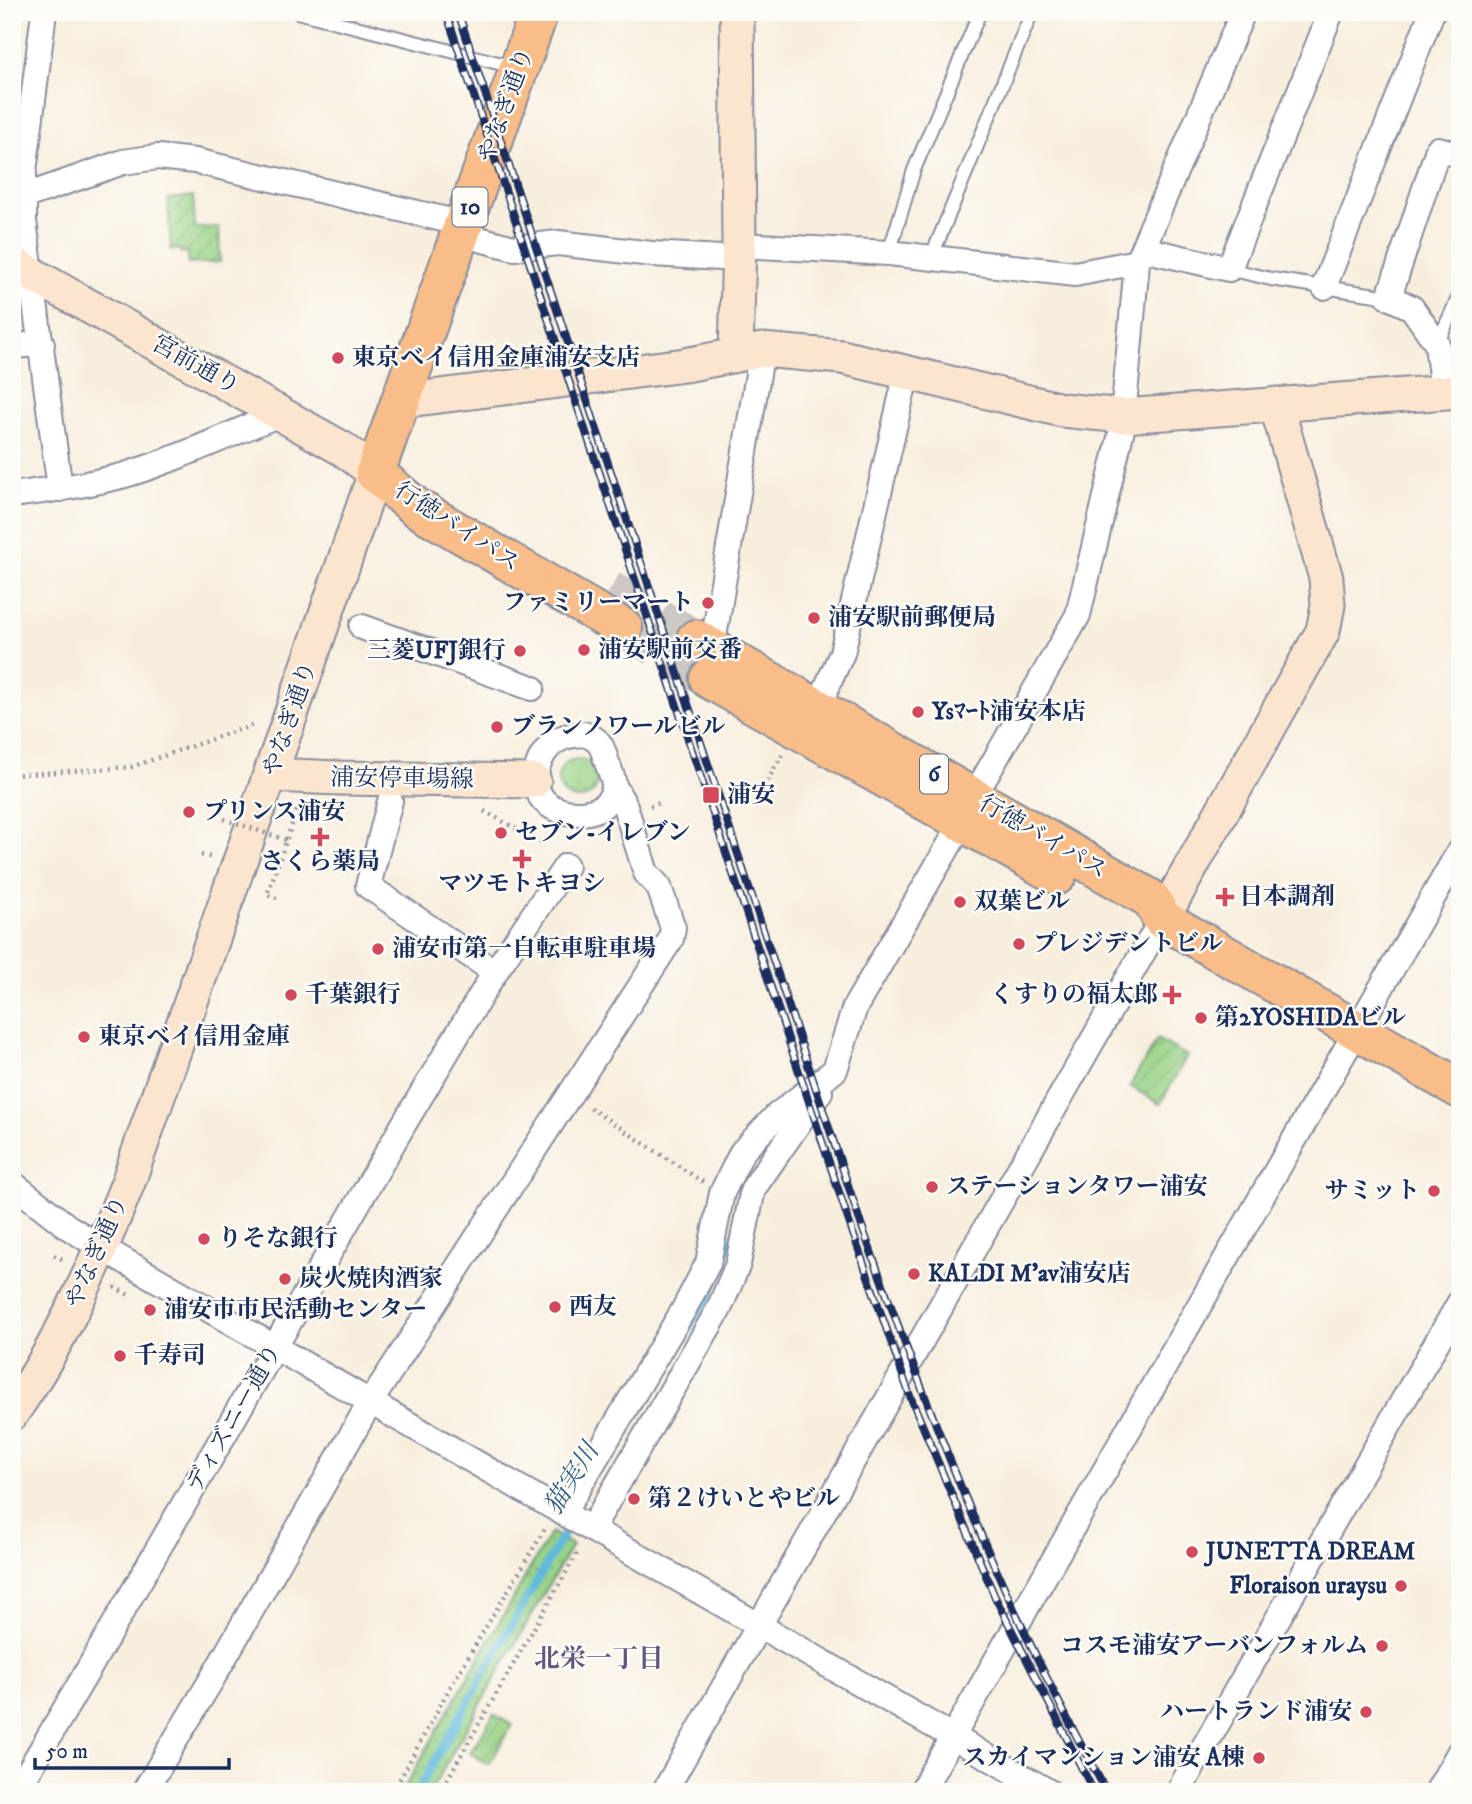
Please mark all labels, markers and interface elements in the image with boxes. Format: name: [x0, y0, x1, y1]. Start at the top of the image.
street label: やなぎ通り: [471, 43, 541, 167]
road number: 10: [452, 188, 488, 227]
street label: 宮前通り: [147, 329, 245, 401]
place label: 東京ベイ信用金庫浦安支店: [352, 343, 640, 373]
marker: 東京ベイ信用金庫浦安支店: [330, 350, 346, 366]
street label: 行徳バイパス: [389, 475, 525, 579]
place label: ファミリーマート: [502, 588, 694, 618]
marker: ファミリーマート: [700, 595, 716, 611]
place label: 浦安駅前郵便局: [828, 603, 996, 633]
marker: 浦安駅前郵便局: [806, 610, 822, 626]
place label: 浦安駅前交番: [598, 635, 742, 665]
place label: 三菱UFJ銀行: [367, 636, 506, 666]
marker: 浦安駅前交番: [576, 642, 592, 658]
marker: 三菱UFJ銀行: [512, 643, 528, 659]
street label: やなぎ通り: [256, 657, 324, 781]
place label: Ysﾏｰﾄ浦安本店: [931, 697, 1086, 727]
marker: Ysﾏｰﾄ浦安本店: [910, 704, 926, 720]
place label: ブランノワールビル: [511, 712, 726, 742]
marker: ブランノワールビル: [489, 719, 505, 735]
road number: 6: [920, 754, 948, 794]
street label: 浦安停車場線: [330, 763, 474, 795]
place label: 浦安: [727, 780, 775, 810]
marker: 浦安: [701, 785, 721, 805]
street label: 行徳バイパス: [973, 788, 1113, 886]
place label: プリンス浦安: [203, 797, 345, 827]
marker: プリンス浦安: [181, 804, 197, 820]
place label: セブン-イレブン: [515, 818, 691, 848]
marker: セブン-イレブン: [493, 825, 509, 841]
marker: さくら薬局: [312, 829, 328, 845]
place label: さくら薬局: [260, 847, 380, 877]
marker: マツモトキヨシ: [514, 851, 530, 867]
place label: マツモトキヨシ: [438, 869, 606, 899]
place label: 日本調剤: [1239, 882, 1335, 912]
place label: 双葉ビル: [974, 887, 1070, 917]
marker: 日本調剤: [1217, 889, 1233, 905]
marker: 双葉ビル: [952, 894, 968, 910]
place label: プレジデントビル: [1033, 929, 1223, 959]
place label: 浦安市第一自転車駐車場: [392, 934, 656, 964]
marker: プレジデントビル: [1011, 936, 1027, 952]
marker: 浦安市第一自転車駐車場: [370, 941, 386, 957]
place label: 千葉銀行: [305, 980, 401, 1010]
place label: くすりの福太郎: [990, 980, 1158, 1010]
marker: 千葉銀行: [283, 987, 299, 1003]
marker: くすりの福太郎: [1164, 987, 1180, 1003]
place label: 第2YOSHIDAビル: [1215, 1003, 1406, 1033]
marker: 第2YOSHIDAビル: [1193, 1010, 1209, 1026]
place label: 東京ベイ信用金庫: [98, 1022, 290, 1052]
marker: 東京ベイ信用金庫: [76, 1029, 92, 1045]
place label: ステーションタワー浦安: [946, 1172, 1208, 1202]
place label: サミット: [1324, 1176, 1420, 1206]
marker: ステーションタワー浦安: [924, 1179, 940, 1195]
marker: サミット: [1426, 1183, 1442, 1199]
street label: やなぎ通り: [59, 1191, 135, 1313]
place label: りそな銀行: [218, 1224, 338, 1254]
marker: りそな銀行: [196, 1231, 212, 1247]
place label: KALDI M’av浦安店: [928, 1259, 1131, 1289]
place label: 炭火焼肉酒家: [299, 1264, 443, 1294]
marker: KALDI M’av浦安店: [906, 1266, 922, 1282]
marker: 炭火焼肉酒家: [277, 1271, 293, 1287]
place label: 西友: [569, 1292, 617, 1322]
place label: 浦安市市民活動センター: [164, 1295, 427, 1325]
marker: 西友: [547, 1299, 563, 1315]
marker: 浦安市市民活動センター: [142, 1302, 158, 1318]
street label: ディズニー通り: [179, 1339, 289, 1497]
place label: 千寿司: [134, 1341, 206, 1371]
marker: 千寿司: [112, 1348, 128, 1364]
water label: 猫実川: [537, 1435, 608, 1521]
place label: 第２けいとやビル: [648, 1484, 840, 1514]
marker: 第２けいとやビル: [626, 1491, 642, 1507]
place label: JUNETTA DREAM: [1203, 1537, 1415, 1567]
marker: JUNETTA DREAM: [1184, 1544, 1200, 1560]
place label: Floraison uraysu: [1229, 1571, 1387, 1601]
marker: Floraison uraysu: [1393, 1578, 1409, 1594]
place label: コスモ浦安アーバンフォルム: [1060, 1631, 1368, 1661]
marker: コスモ浦安アーバンフォルム: [1374, 1638, 1390, 1654]
district label: 北栄一丁目: [534, 1643, 664, 1676]
place label: ハートランド浦安: [1160, 1697, 1352, 1727]
marker: ハートランド浦安: [1358, 1704, 1374, 1720]
scale bar: [35, 1727, 229, 1771]
text: 50 m: [46, 1739, 88, 1765]
place label: スカイマンション浦安 A棟: [962, 1743, 1245, 1773]
marker: スカイマンション浦安 A棟: [1251, 1750, 1267, 1766]

